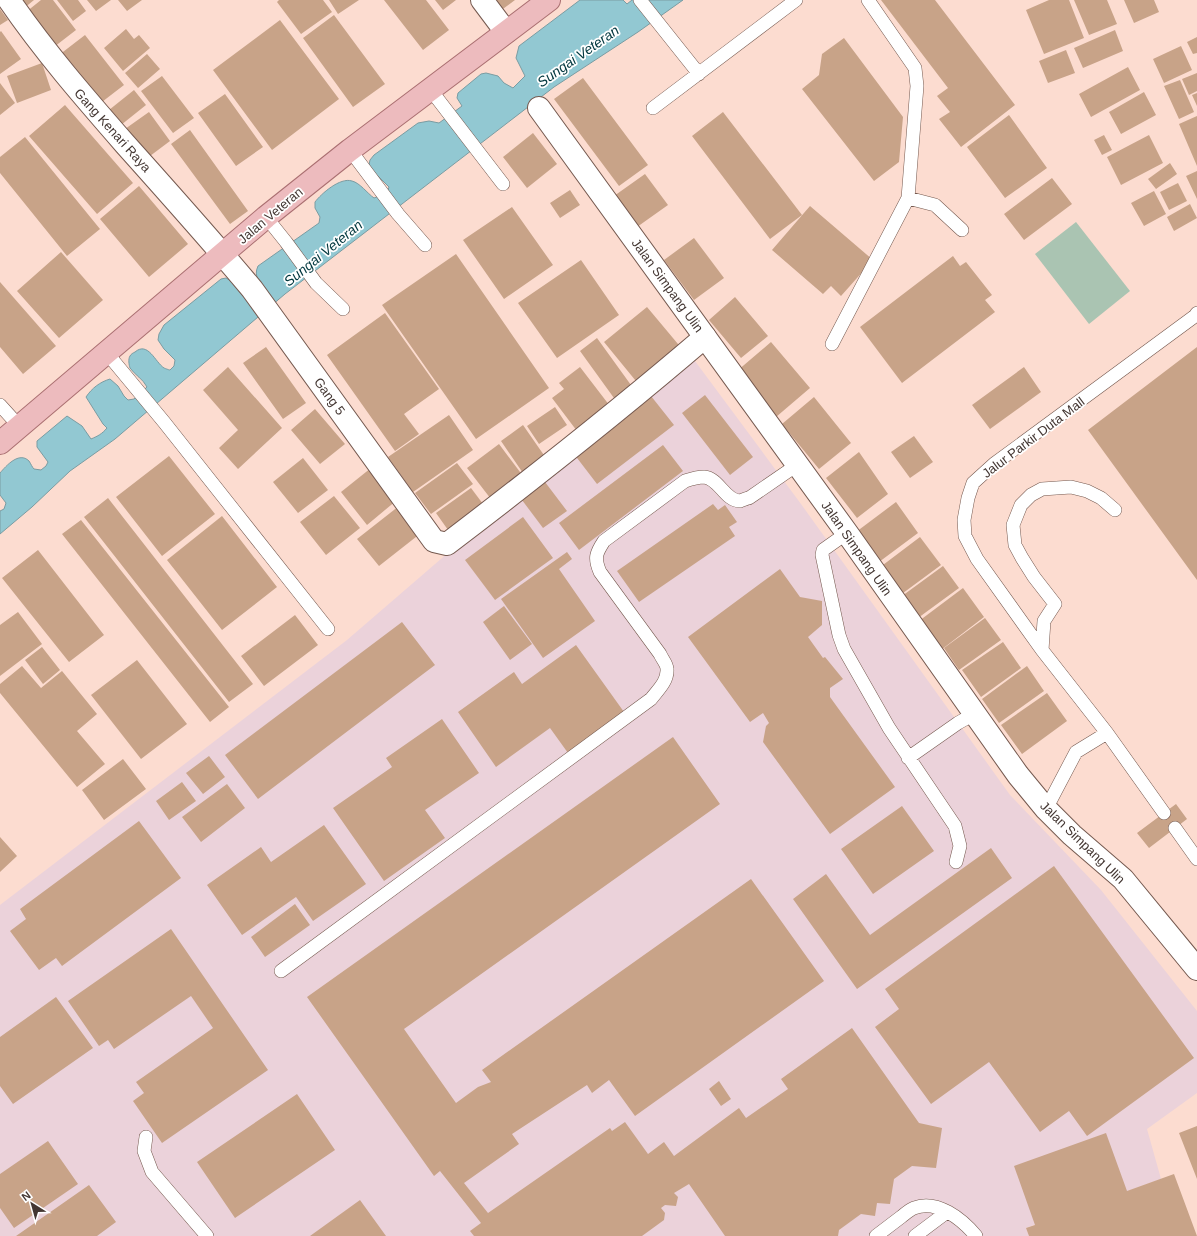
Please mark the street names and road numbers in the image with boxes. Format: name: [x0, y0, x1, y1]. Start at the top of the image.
street label: Gang Kenari Raya: [71, 86, 154, 176]
street label: Jalan Veteran: [235, 184, 306, 247]
street label: Jalan Simpang Ulin: [629, 236, 707, 335]
street label: Gang 5: [311, 375, 348, 418]
street label: Jalur Parkir Duta Mall: [979, 394, 1088, 481]
street label: Jalan Simpang Ulin: [818, 498, 895, 598]
street label: Jalan Simpang Ulin: [1037, 798, 1128, 887]

